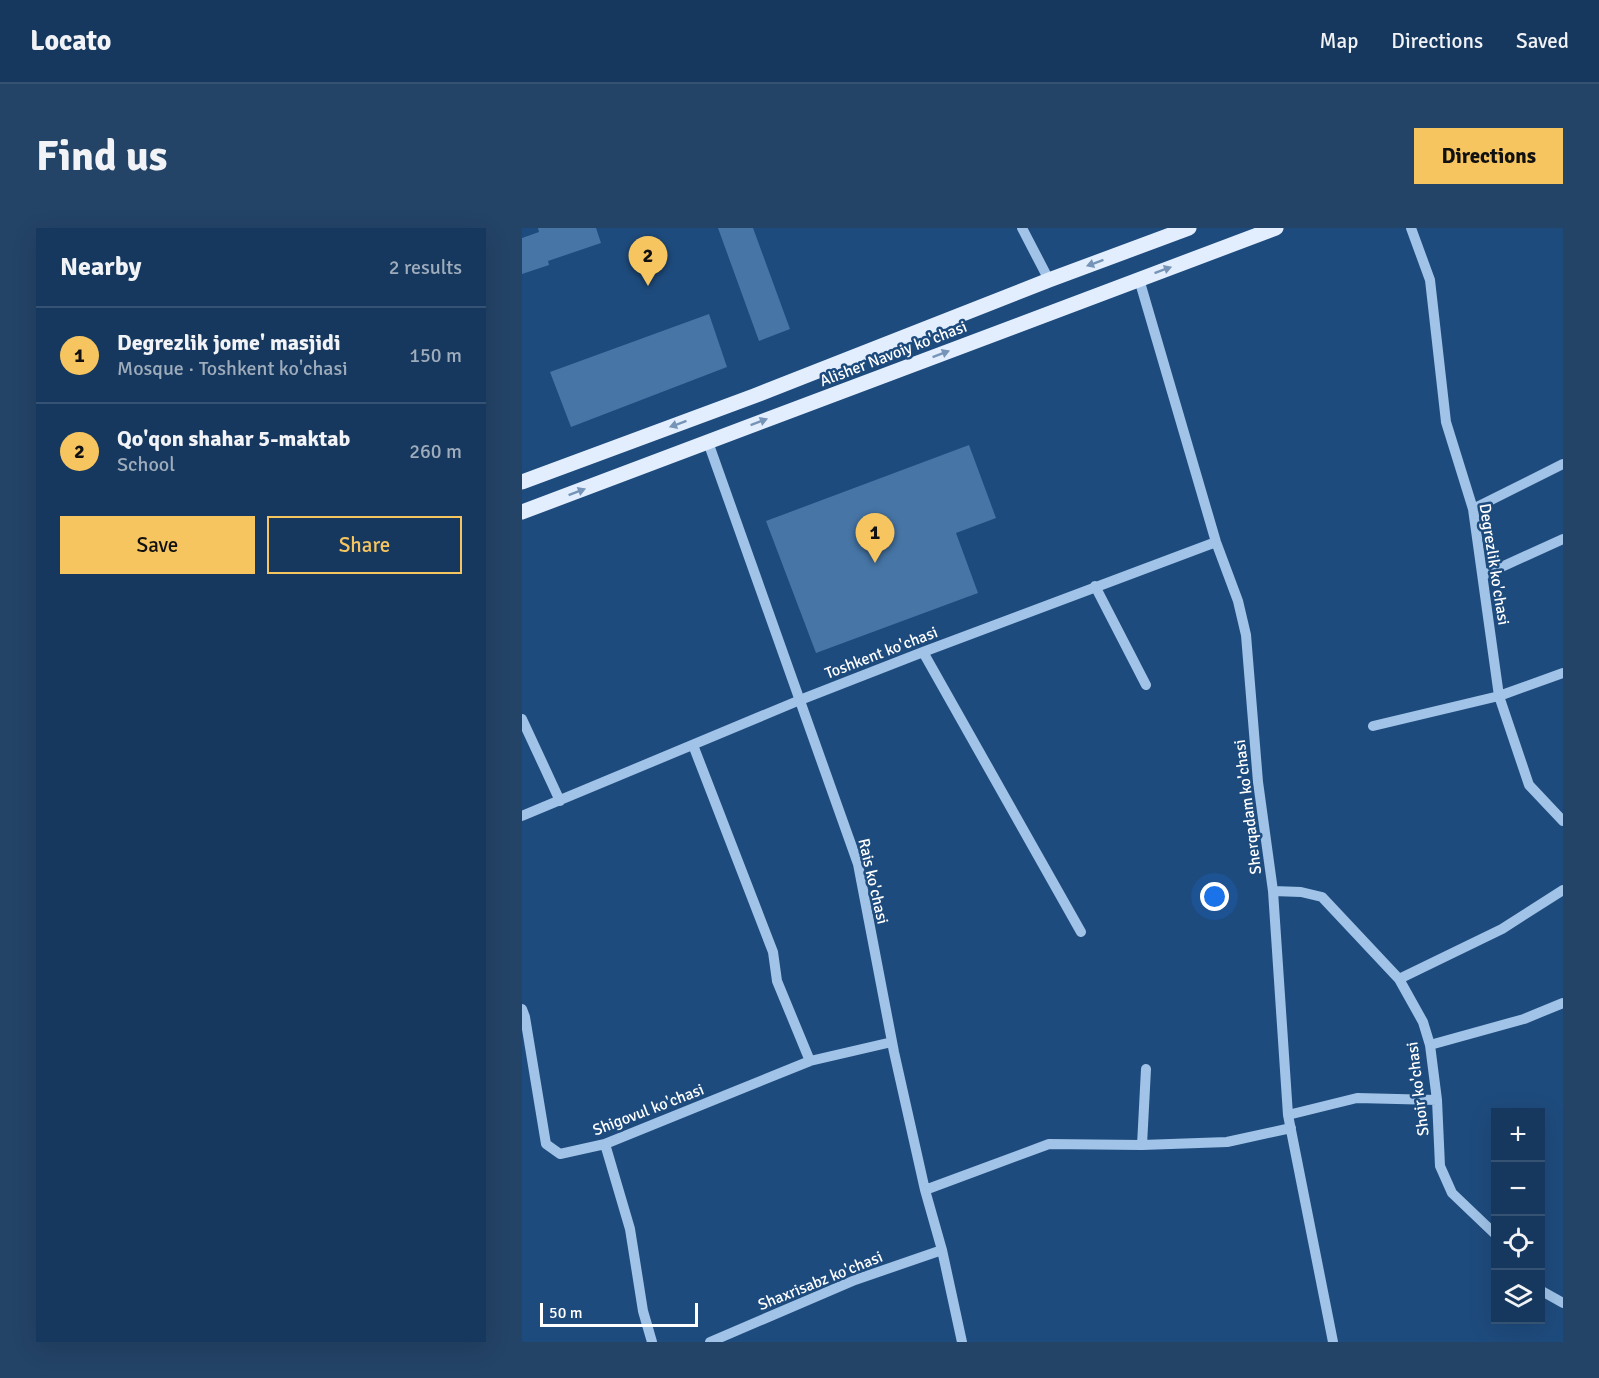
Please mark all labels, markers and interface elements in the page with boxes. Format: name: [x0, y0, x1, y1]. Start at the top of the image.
text: Locato: [30, 24, 111, 58]
text: Map: [1320, 28, 1358, 54]
text: Directions: [1391, 28, 1483, 54]
text: Saved: [1516, 28, 1569, 54]
button: Directions: [1414, 128, 1563, 184]
text: Find us: [36, 131, 167, 182]
pin: 2: [628, 236, 668, 286]
text: Nearby: [60, 251, 141, 283]
text: 2 results: [389, 255, 462, 280]
one-way arrow: [1086, 259, 1104, 268]
one-way arrow: [1154, 265, 1172, 274]
street label: Alisher Navoiy ko'chasi: [817, 317, 970, 391]
text: Degrezlik jome' masjidi: [117, 329, 341, 356]
text: 1: [74, 343, 85, 368]
text: 150 m: [409, 343, 462, 368]
one-way arrow: [933, 348, 951, 358]
text: Mosque · Toshkent ko'chasi: [117, 356, 348, 381]
one-way arrow: [750, 417, 768, 427]
one-way arrow: [669, 420, 687, 429]
text: Qo'qon shahar 5-maktab: [117, 425, 350, 452]
text: 2: [74, 439, 85, 464]
text: 260 m: [409, 439, 462, 464]
text: School: [117, 452, 175, 477]
one-way arrow: [568, 486, 586, 496]
street label: Degrezlik ko'chasi: [1475, 502, 1514, 627]
pin: 1: [856, 514, 894, 563]
button: Save: [60, 516, 255, 574]
button: Share: [267, 516, 462, 574]
street label: Toshkent ko'chasi: [822, 622, 941, 684]
street label: Sherqadam ko'chasi: [1230, 738, 1266, 875]
street label: Rais ko'chasi: [853, 836, 893, 926]
your location: [1200, 882, 1229, 911]
street label: Shoir ko'chasi: [1402, 1041, 1434, 1137]
street label: Shigovul ko'chasi: [590, 1079, 707, 1140]
map controls: [1491, 1108, 1545, 1324]
button: +: [1491, 1108, 1545, 1162]
button: −: [1491, 1162, 1545, 1216]
button: locate: [1491, 1216, 1545, 1270]
street label: Shaxrisabz ko'chasi: [755, 1247, 886, 1315]
button: layers: [1491, 1270, 1545, 1324]
scale bar: [540, 1300, 698, 1328]
text: 50 m: [549, 1303, 583, 1323]

